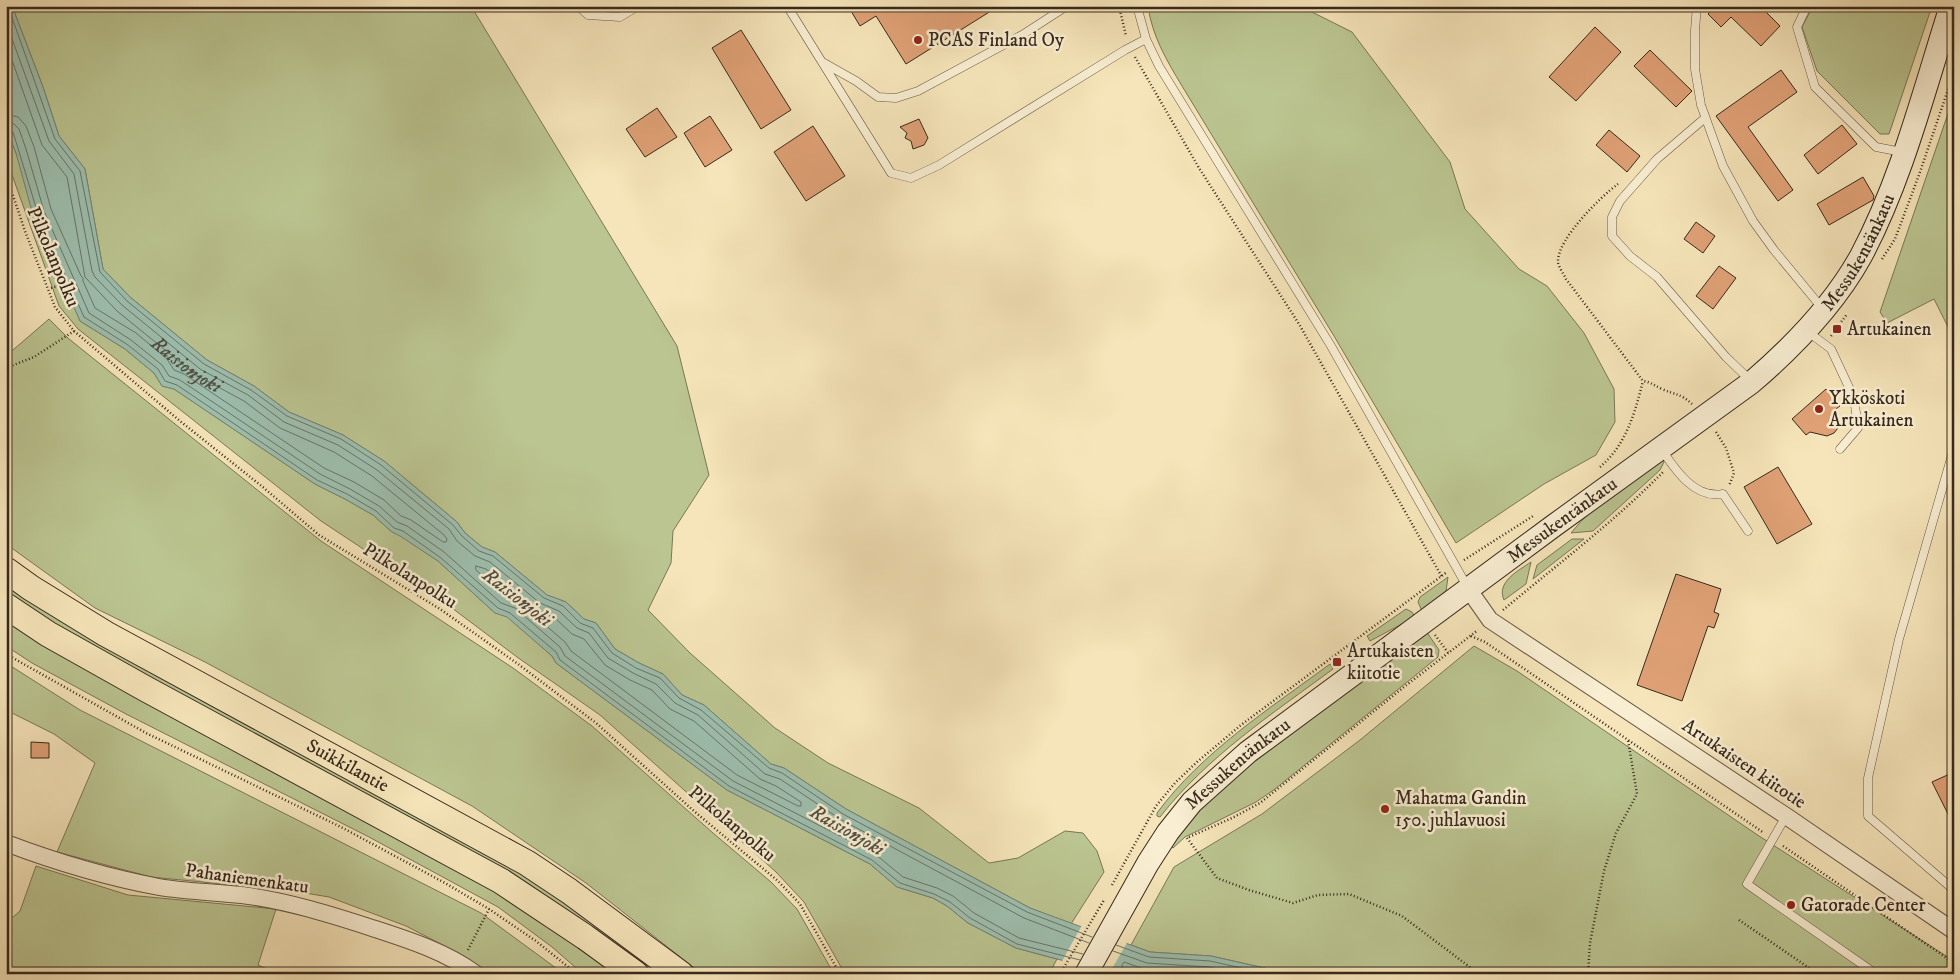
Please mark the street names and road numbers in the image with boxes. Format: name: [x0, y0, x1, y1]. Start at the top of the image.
street label: Messukentänkatu: [1816, 191, 1900, 316]
street label: Pilkolanpolku: [22, 203, 84, 311]
street label: Messukentänkatu: [1502, 472, 1622, 568]
street label: Pilkolanpolku: [359, 538, 461, 614]
street label: Messukentänkatu: [1180, 713, 1295, 814]
street label: Artukaisten kiitotie: [1678, 714, 1810, 814]
street label: Suikkilantie: [303, 734, 393, 797]
street label: Pilkolanpolku: [684, 781, 780, 867]
street label: Pahaniemenkatu: [184, 859, 310, 899]

